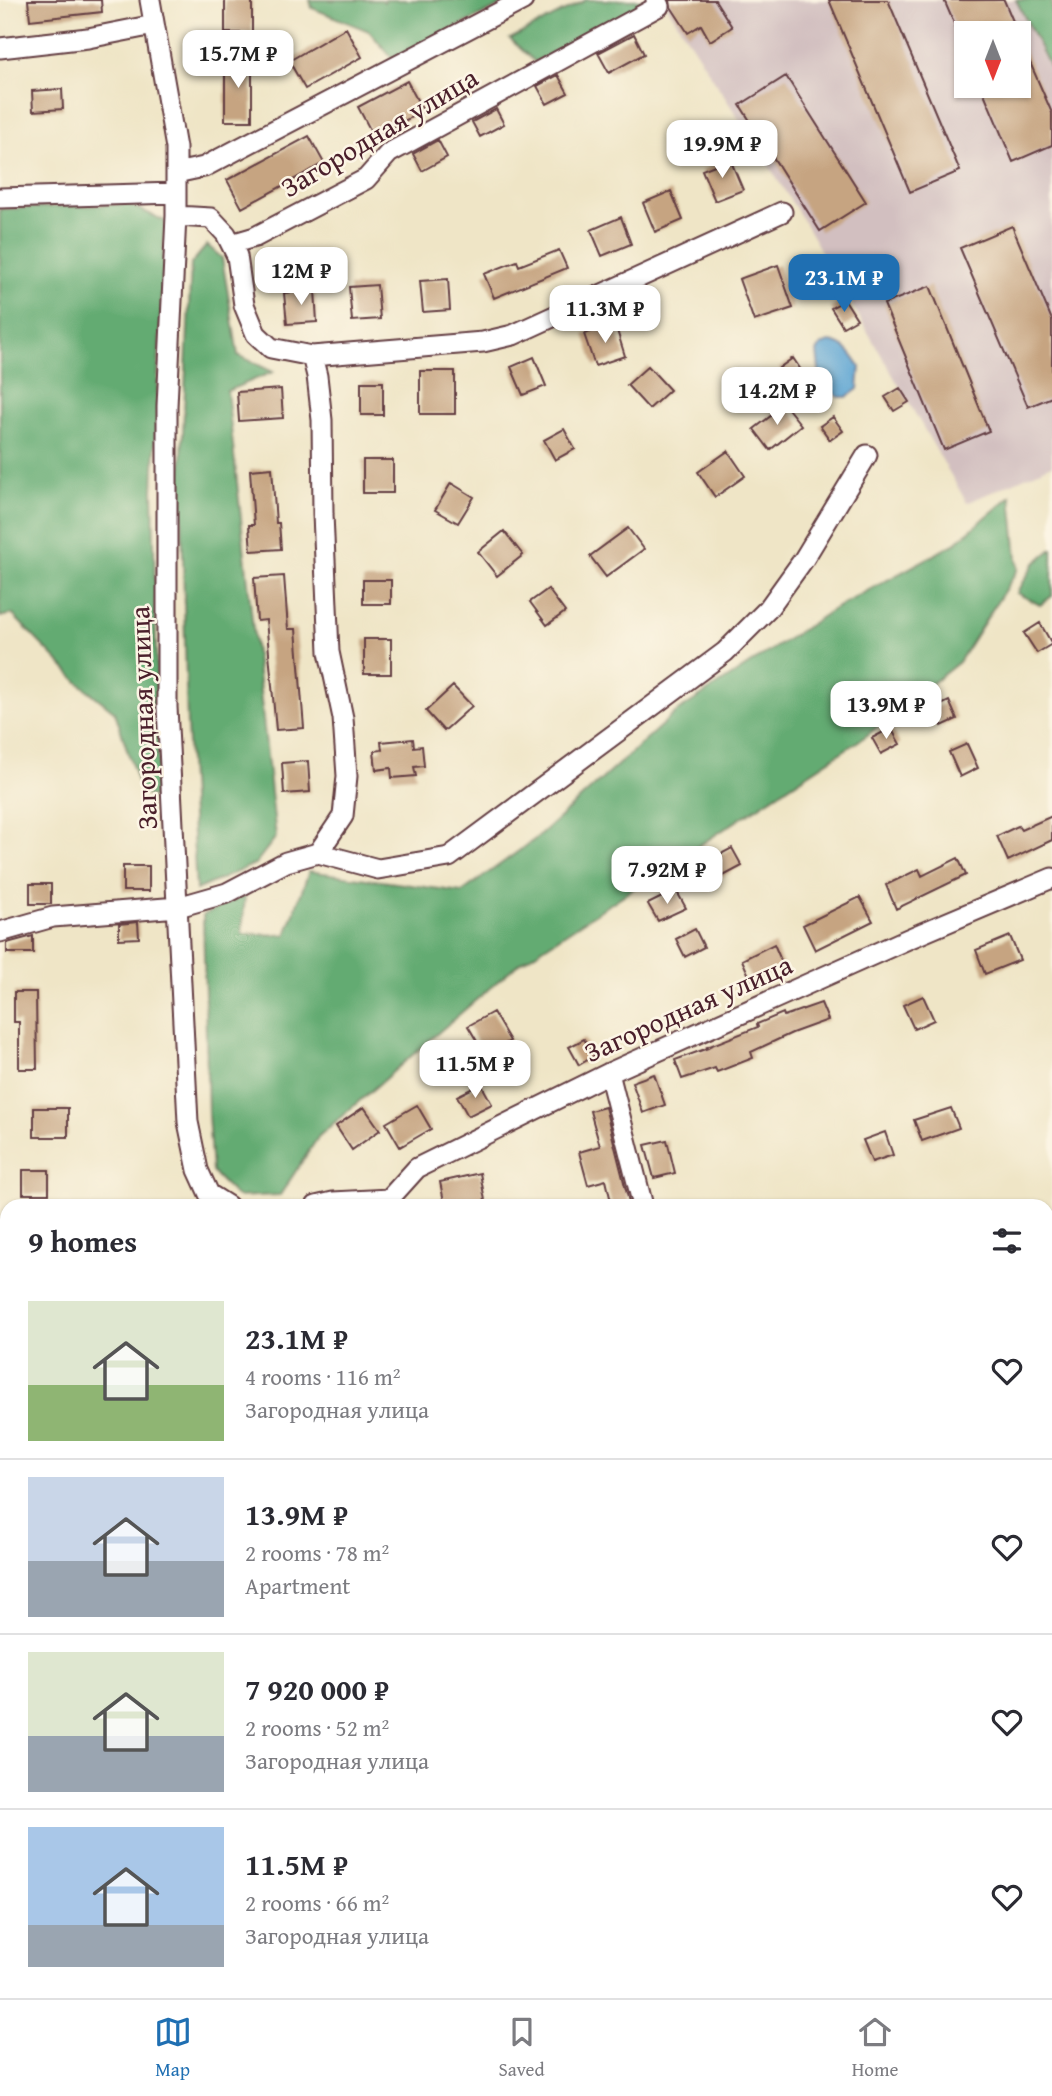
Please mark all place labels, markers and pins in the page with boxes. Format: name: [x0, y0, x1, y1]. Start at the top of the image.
pin: 15.7M ₽: [173, 31, 303, 90]
pin: 19.9M ₽: [657, 120, 787, 180]
pin: 12M ₽: [252, 247, 350, 307]
pin: 23.1M ₽: [779, 254, 909, 314]
pin: 11.3M ₽: [540, 286, 670, 345]
pin: 14.2M ₽: [712, 368, 842, 427]
pin: 13.9M ₽: [821, 682, 951, 741]
pin: 7.92M ₽: [602, 846, 732, 906]
pin: 11.5M ₽: [410, 1040, 540, 1100]

